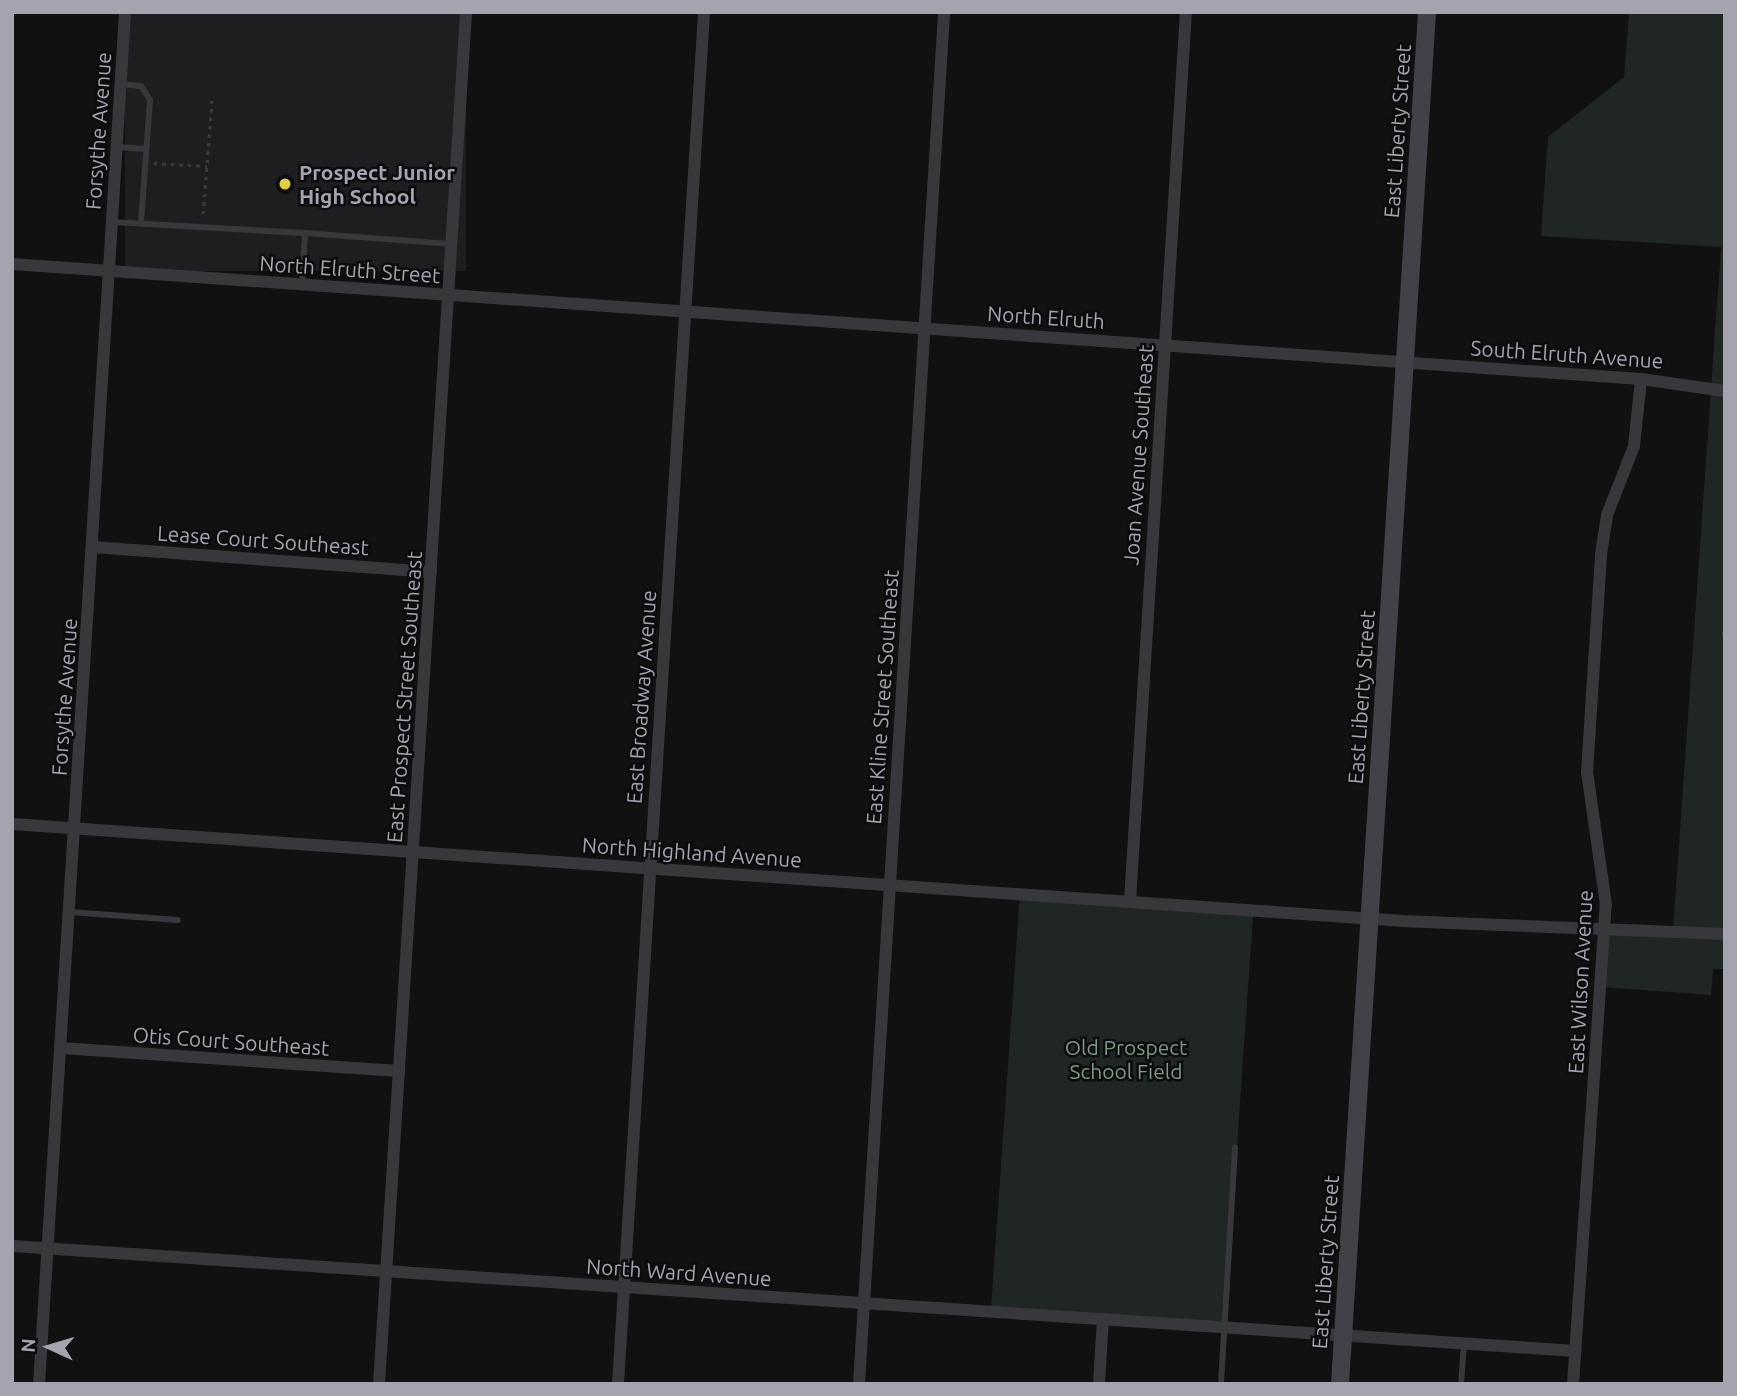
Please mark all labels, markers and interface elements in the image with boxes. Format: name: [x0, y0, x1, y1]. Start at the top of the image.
street label: East Liberty Street: [1378, 43, 1416, 219]
street label: Forsythe Avenue: [80, 51, 116, 211]
place label: Prospect Junior High School: [299, 159, 455, 209]
marker: Prospect Junior High School: [277, 176, 293, 192]
street label: North Elruth Street: [259, 250, 441, 288]
street label: North Elruth: [986, 300, 1106, 334]
street label: South Elruth Avenue: [1470, 335, 1664, 373]
street label: Joan Avenue Southeast: [1118, 344, 1158, 566]
street label: Lease Court Southeast: [156, 520, 370, 560]
street label: East Prospect Street Southeast: [381, 550, 427, 844]
street label: East Kline Street Southeast: [861, 569, 903, 825]
street label: East Broadway Avenue: [621, 589, 661, 805]
street label: East Liberty Street: [1342, 609, 1380, 785]
street label: Forsythe Avenue: [46, 617, 82, 777]
street label: North Highland Avenue: [581, 832, 803, 872]
street label: East Wilson Avenue: [1563, 889, 1597, 1075]
street label: Otis Court Southeast: [132, 1022, 330, 1060]
park label: Old Prospect School Field: [1065, 1034, 1187, 1084]
street label: East Liberty Street: [1306, 1174, 1344, 1350]
street label: North Ward Avenue: [585, 1253, 773, 1291]
north arrow: [14, 1312, 84, 1382]
text: N: [17, 1338, 40, 1353]

